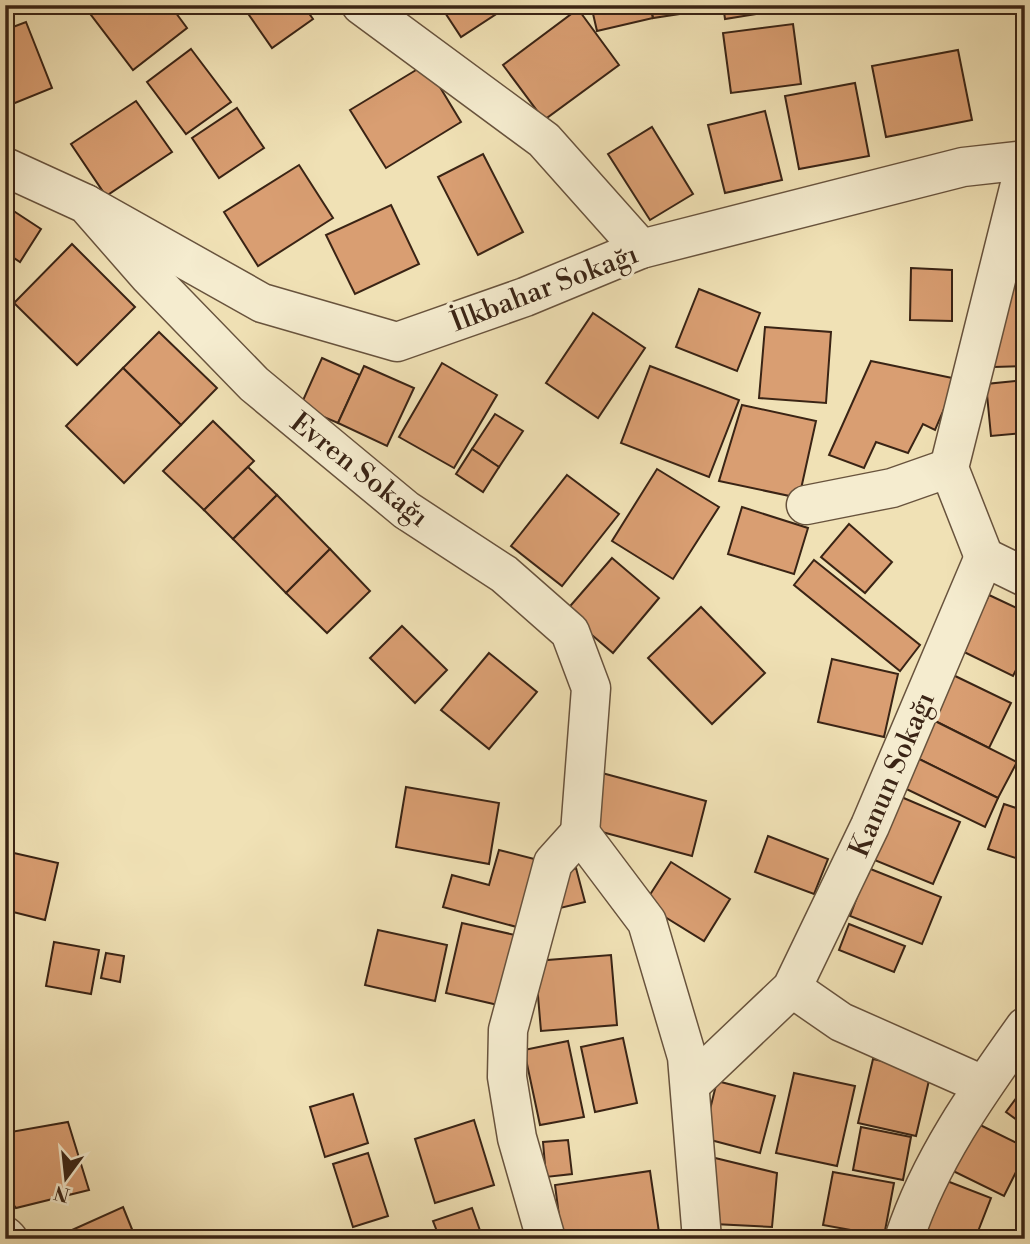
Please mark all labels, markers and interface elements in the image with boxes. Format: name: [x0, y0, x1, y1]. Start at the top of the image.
street label: İlkbahar Sokağı: [446, 236, 643, 340]
street label: Evren Sokağı: [283, 405, 435, 535]
street label: Kanun Sokağı: [842, 687, 943, 862]
north arrow: [32, 1142, 102, 1212]
text: N: [51, 1180, 72, 1207]

